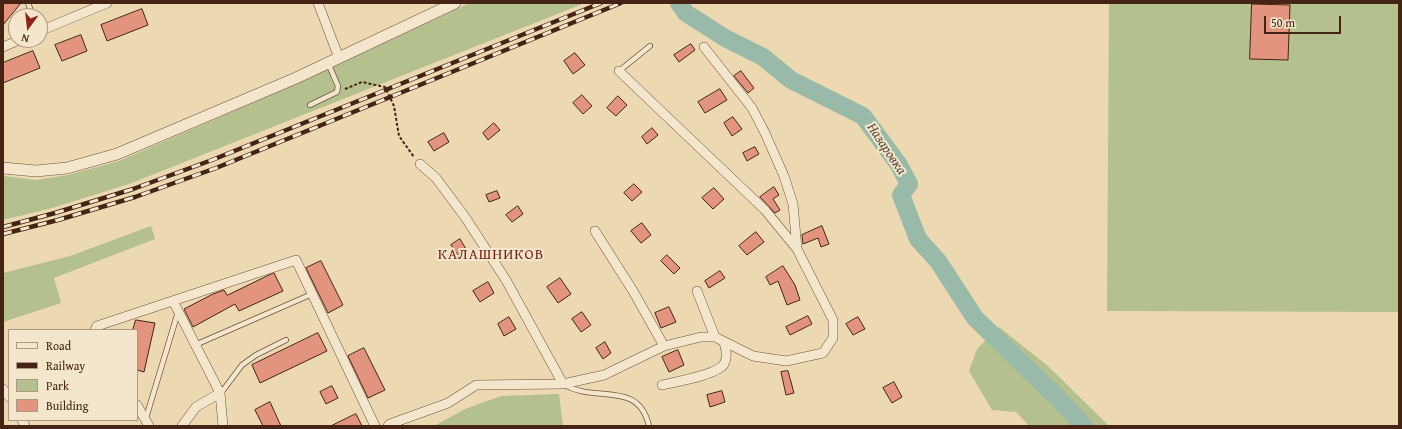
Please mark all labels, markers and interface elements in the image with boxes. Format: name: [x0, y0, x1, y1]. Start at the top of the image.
north arrow: [8, 8, 48, 48]
scale bar: [1266, 8, 1343, 34]
text: 50 m: [1271, 14, 1295, 31]
text: N: [20, 30, 31, 47]
water label: Назаровка: [863, 120, 909, 178]
district label: КАЛАШНИКОВ: [438, 246, 544, 264]
legend: [8, 329, 138, 421]
text: Road: [46, 337, 71, 354]
text: Railway: [46, 357, 85, 374]
text: Park: [46, 377, 69, 394]
text: Building: [46, 397, 89, 414]

